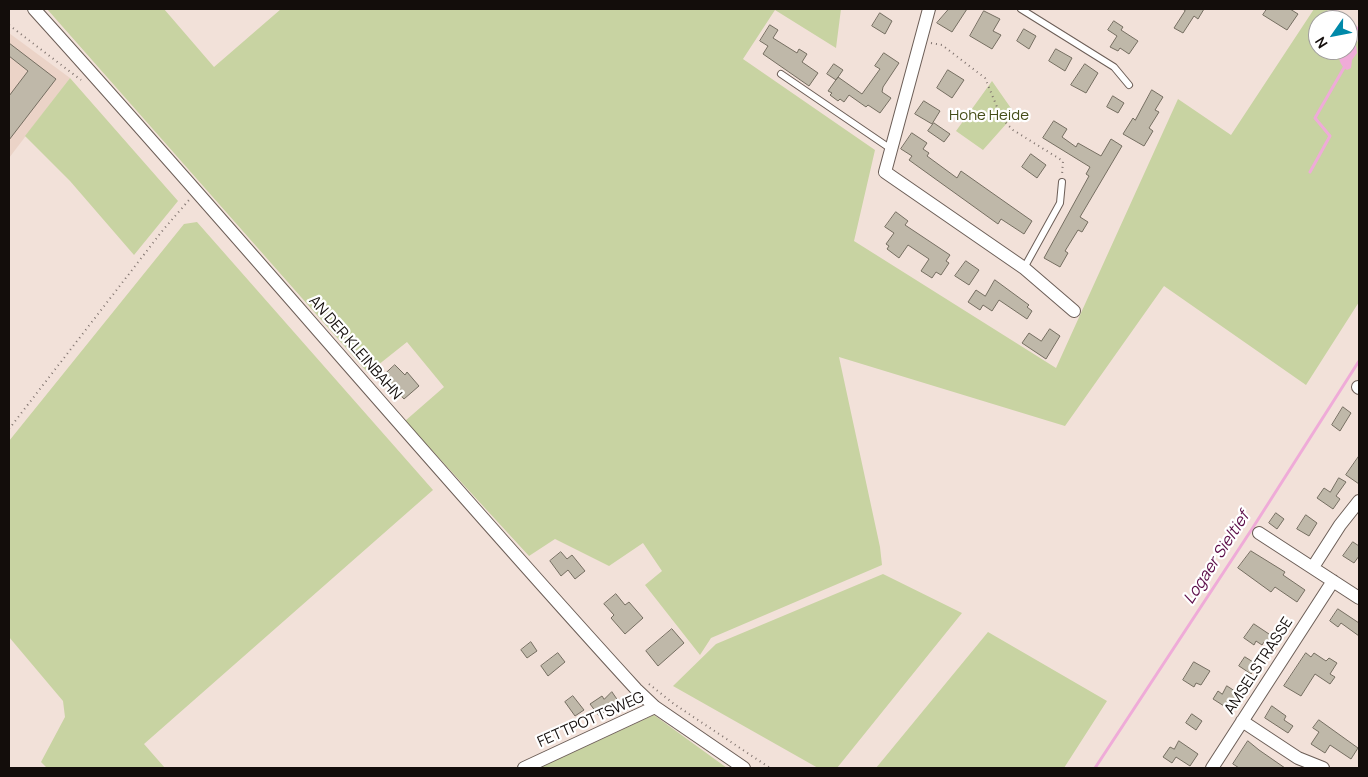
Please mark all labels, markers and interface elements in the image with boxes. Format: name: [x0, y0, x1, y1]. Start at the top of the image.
north arrow: [1308, 10, 1358, 60]
text: N: [1310, 34, 1332, 52]
park label: Hohe Heide: [949, 107, 1029, 125]
street label: AN DER KLEINBAHN: [305, 292, 405, 404]
water label: Logaer Sieltief: [1180, 508, 1254, 608]
street label: AMSELSTRASSE: [1221, 614, 1297, 718]
street label: FETTPOTTSWEG: [535, 688, 647, 752]

